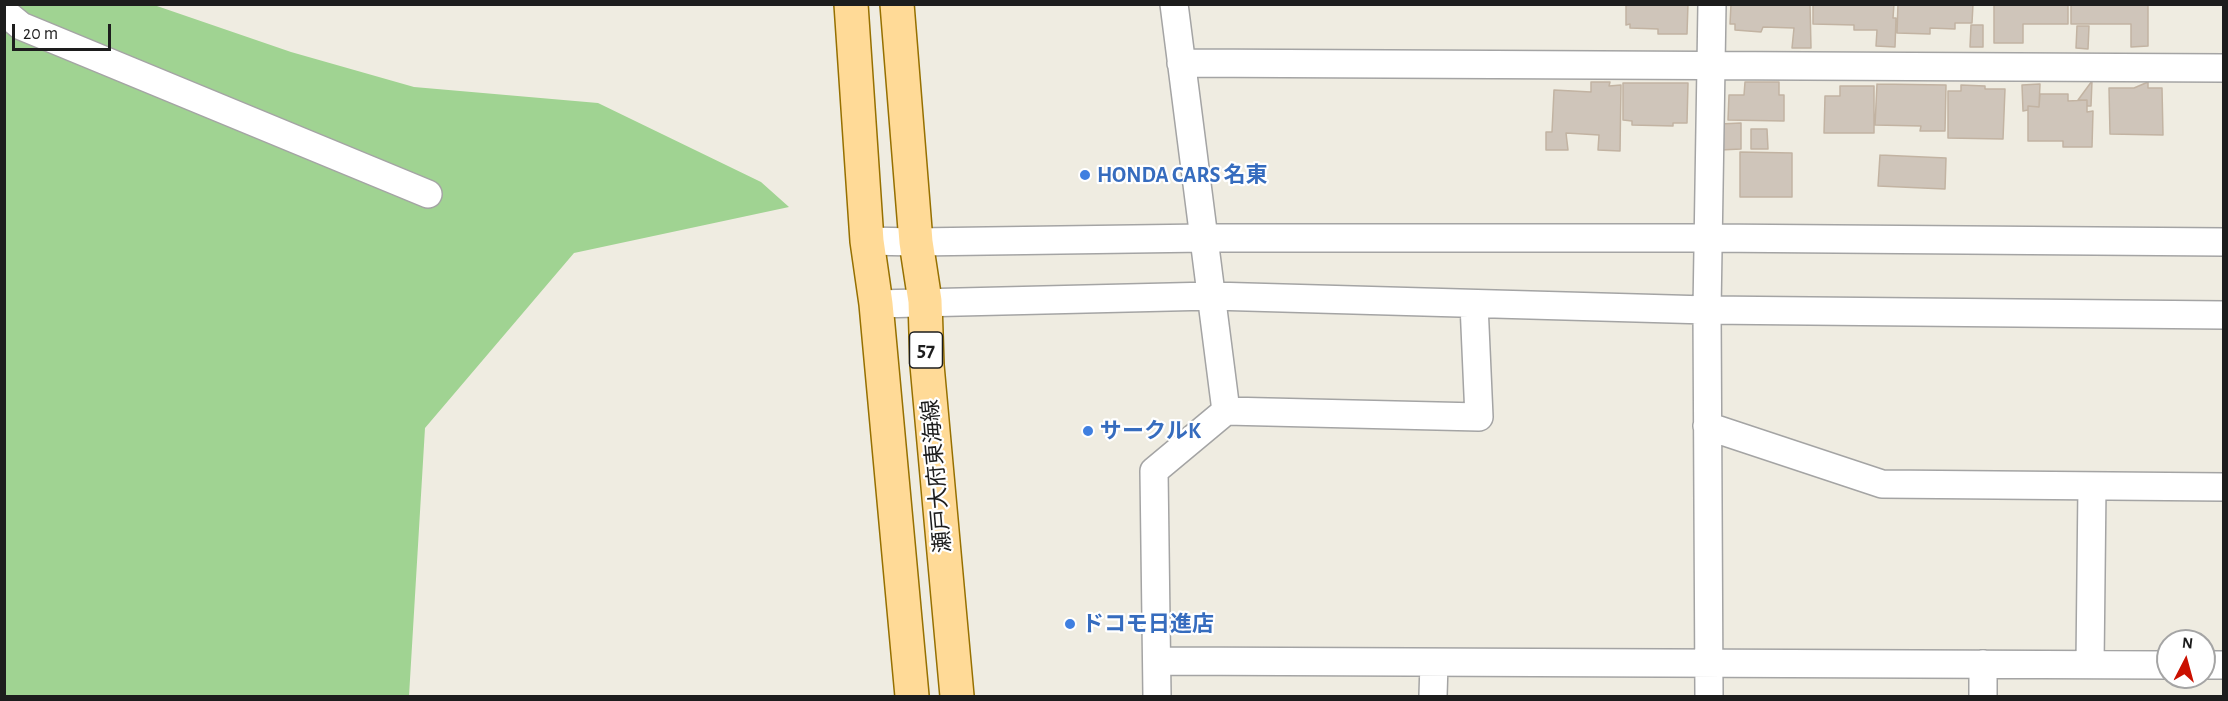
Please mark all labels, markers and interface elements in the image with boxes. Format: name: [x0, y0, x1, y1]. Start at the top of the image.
scale bar: [15, 12, 114, 50]
text: 20 m: [23, 25, 58, 43]
place label: HONDA CARS 名東: [1097, 162, 1268, 188]
marker: HONDA CARS 名東: [1078, 168, 1092, 182]
road number: 57: [910, 332, 942, 368]
street label: 瀬戸大府東海線: [917, 398, 957, 554]
place label: サークルK: [1100, 418, 1201, 444]
marker: サークルK: [1081, 424, 1095, 438]
place label: ドコモ日進店: [1082, 611, 1214, 637]
marker: ドコモ日進店: [1063, 617, 1077, 631]
north arrow: [2156, 629, 2216, 689]
text: N: [2181, 635, 2194, 652]

